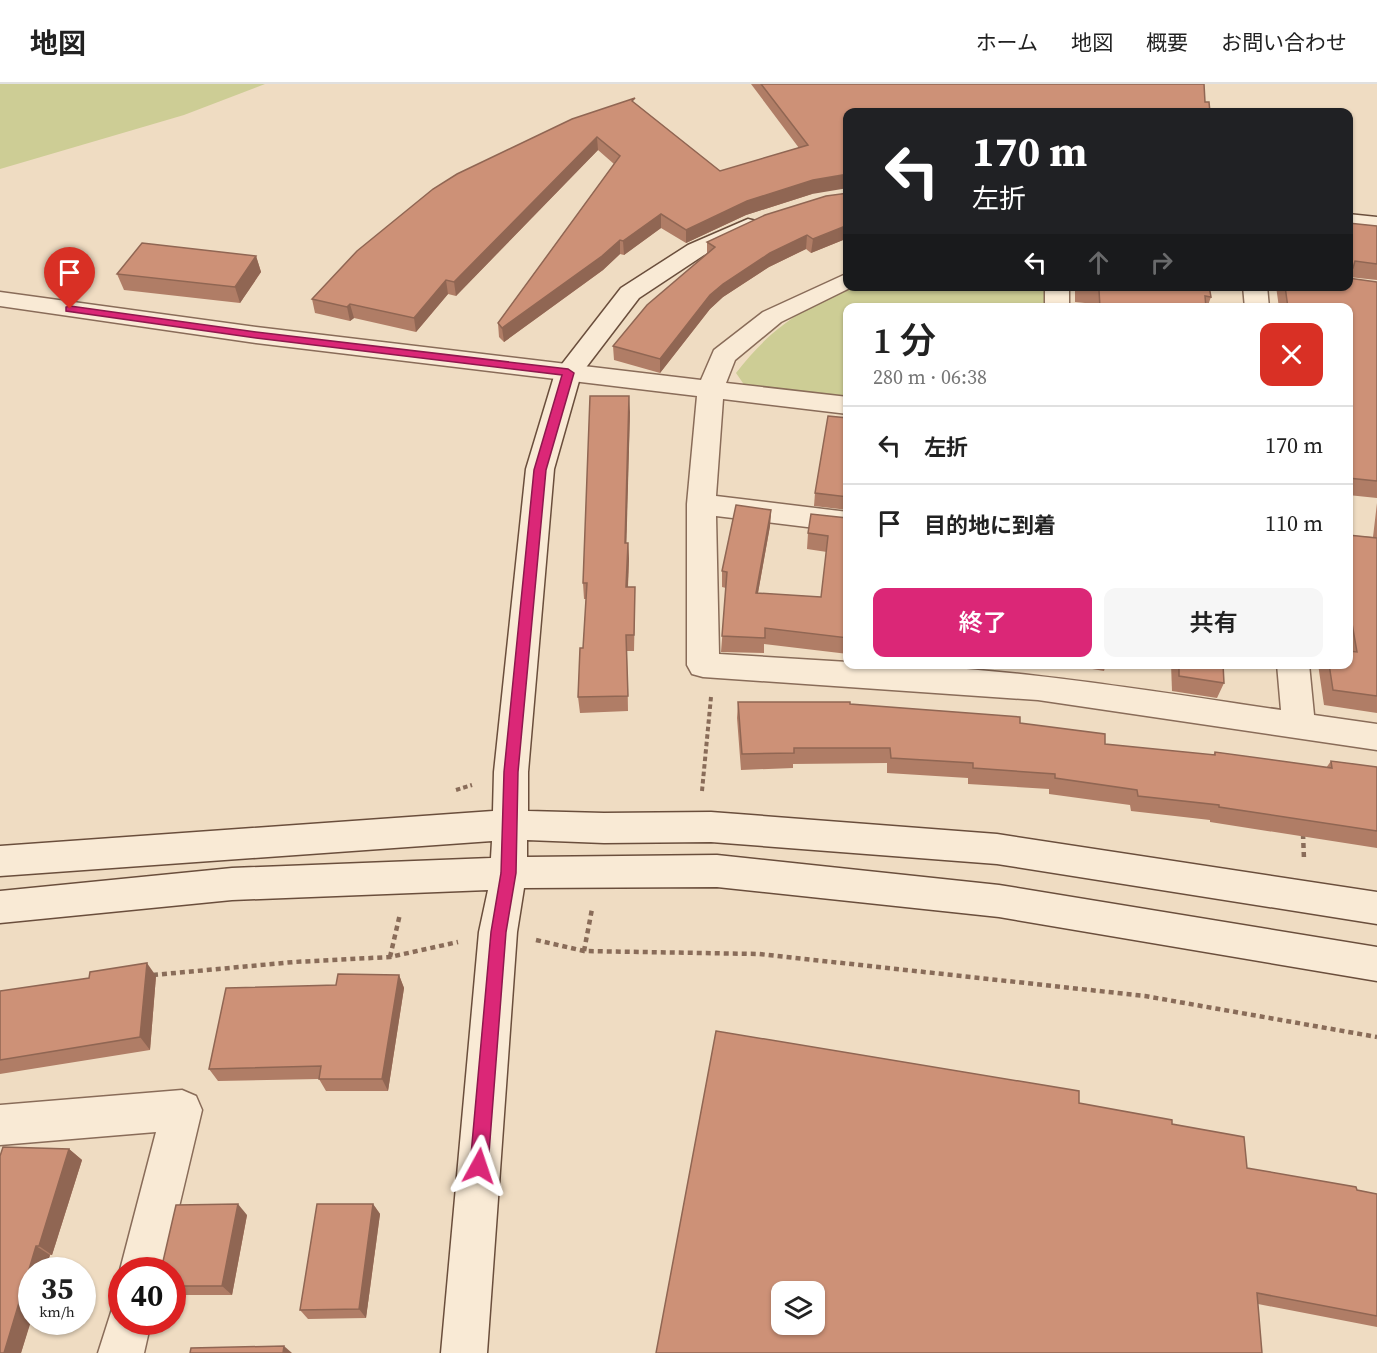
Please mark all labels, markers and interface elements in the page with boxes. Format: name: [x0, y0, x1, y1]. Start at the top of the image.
text: 地図: [30, 24, 86, 62]
text: ホーム: [976, 28, 1038, 57]
text: 地図: [1071, 28, 1113, 57]
text: 概要: [1146, 28, 1188, 57]
text: お問い合わせ: [1221, 28, 1347, 57]
text: 170 m: [972, 122, 1087, 180]
icon: left: [873, 132, 951, 210]
text: 左折: [972, 180, 1026, 217]
icon: left: [1019, 246, 1052, 279]
icon: ahead: [1082, 246, 1115, 279]
icon: right: [1145, 246, 1178, 279]
pin: [44, 247, 95, 309]
icon: arrive: [53, 256, 86, 289]
text: 1 分: [873, 316, 936, 365]
button: close: [1260, 323, 1323, 386]
text: 280 m · 06:38: [873, 363, 987, 391]
icon: left: [873, 429, 906, 462]
text: 170 m: [1265, 430, 1323, 460]
text: 左折: [924, 432, 968, 462]
icon: arrive: [873, 507, 906, 540]
text: 110 m: [1265, 508, 1323, 538]
text: 目的地に到着: [924, 510, 1056, 540]
button: 終了: [873, 588, 1092, 657]
button: 共有: [1104, 588, 1323, 657]
position arrow: [447, 1134, 511, 1198]
speed limit sign: 40: [108, 1257, 186, 1335]
text: 35: [41, 1268, 73, 1309]
map controls: [771, 1281, 825, 1335]
button: layers: [771, 1281, 825, 1335]
text: km/h: [39, 1301, 75, 1322]

